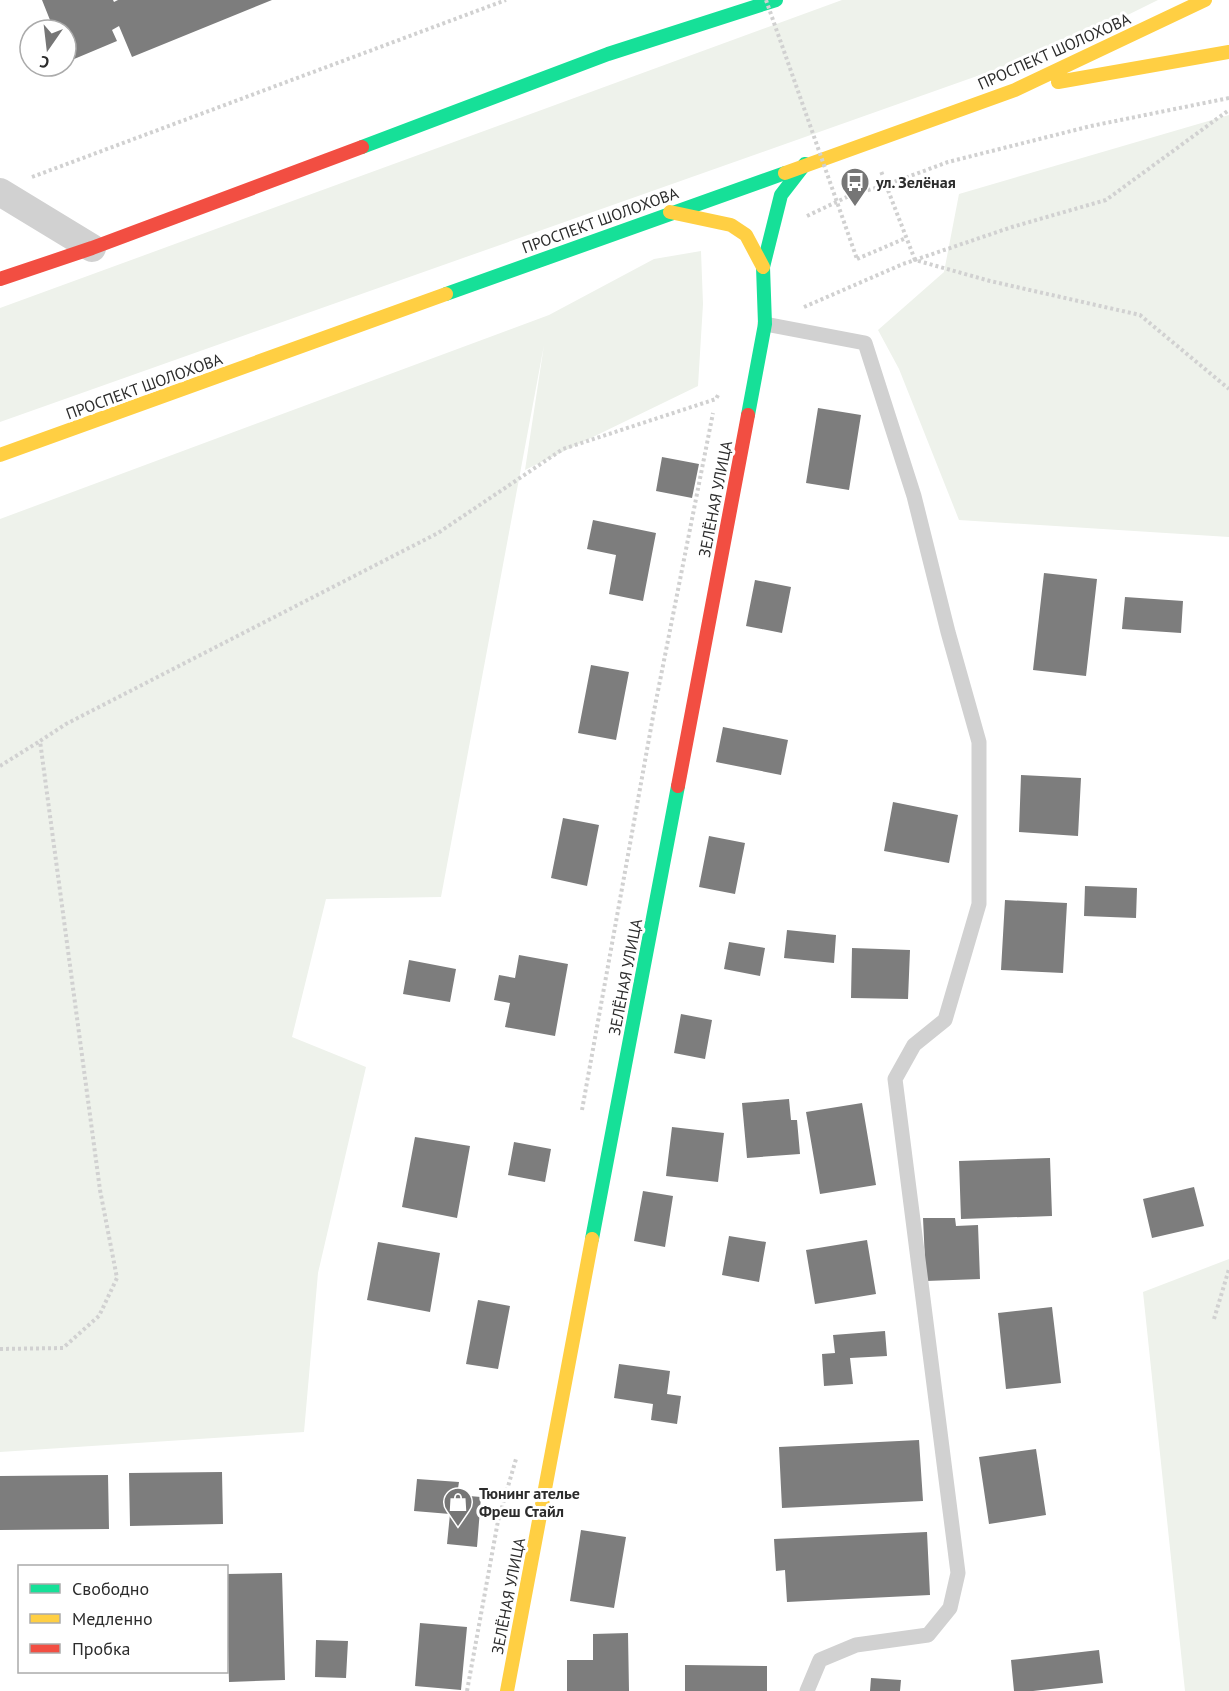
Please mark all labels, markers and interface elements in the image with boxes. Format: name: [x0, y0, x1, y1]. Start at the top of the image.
street label: ПРОСПЕКТ ШОЛОХОВА: [975, 8, 1134, 94]
north arrow: [18, 18, 78, 78]
text: С: [38, 52, 51, 73]
bus stop icon: ул. Зелёная: [839, 166, 871, 208]
place label: ул. Зелёная: [875, 172, 956, 192]
street label: ПРОСПЕКТ ШОЛОХОВА: [519, 182, 682, 258]
street label: ПРОСПЕКТ ШОЛОХОВА: [63, 348, 226, 424]
street label: ЗЕЛЁНАЯ УЛИЦА: [694, 438, 736, 559]
street label: ЗЕЛЁНАЯ УЛИЦА: [604, 916, 646, 1037]
place label: Тюнинг ателье Фреш Стайл: [479, 1483, 580, 1521]
shop icon: Тюнинг ателье Фреш Стайл: [442, 1486, 474, 1528]
street label: ЗЕЛЁНАЯ УЛИЦА: [487, 1535, 529, 1656]
legend: [18, 1565, 228, 1673]
text: Свободно: [72, 1577, 149, 1600]
text: Медленно: [72, 1607, 153, 1630]
text: Пробка: [72, 1637, 130, 1660]

